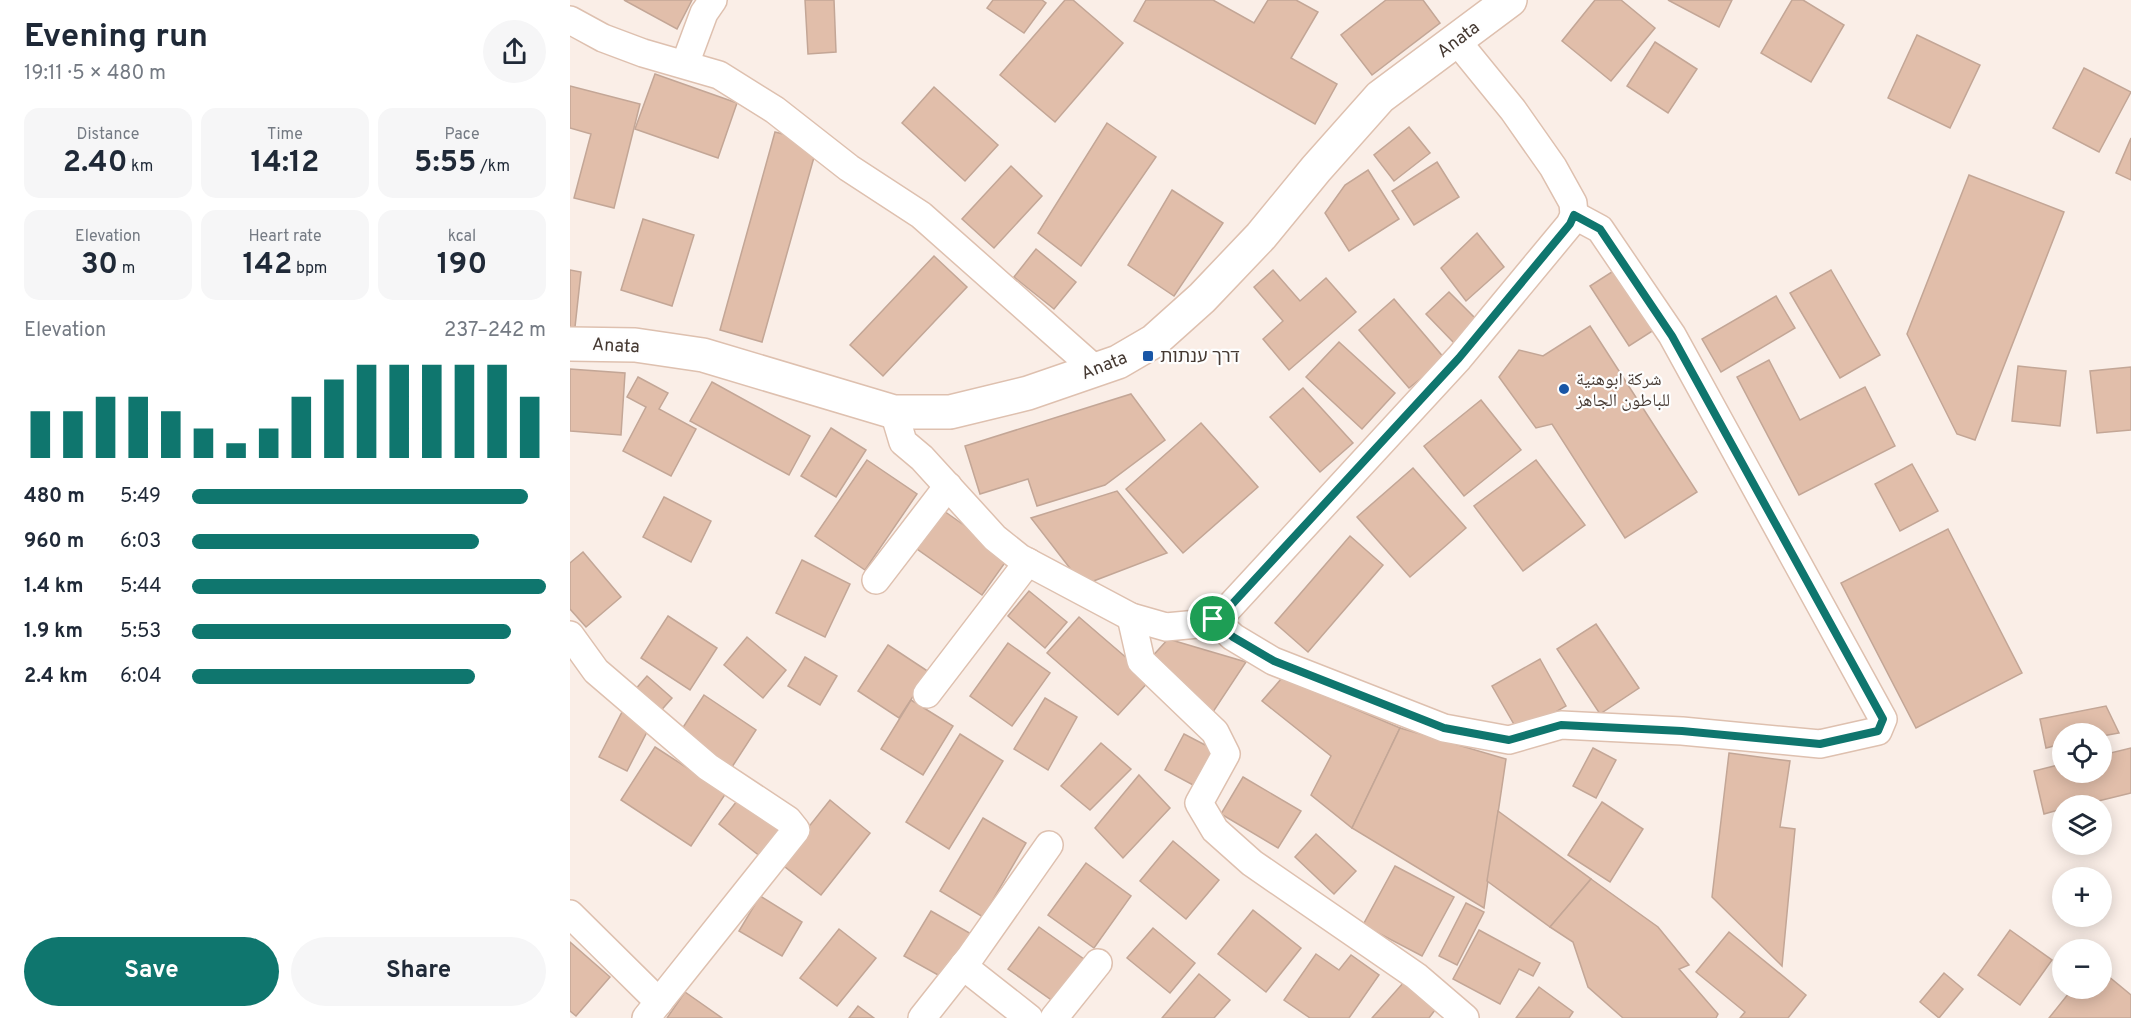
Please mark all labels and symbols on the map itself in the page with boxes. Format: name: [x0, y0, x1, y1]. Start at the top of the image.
street label: Anata: [1433, 17, 1485, 64]
street label: Anata: [591, 334, 640, 359]
place label: דרך ענתות: [1160, 346, 1240, 369]
street label: Anata: [1078, 347, 1131, 386]
marker: דרך ענתות: [1141, 349, 1155, 363]
place label: شركة ابوهنية للباطون الجاهز: [1575, 369, 1670, 413]
marker: شركة ابوهنية للباطون الجاهز: [1557, 382, 1571, 396]
pin: [1187, 593, 1238, 644]

